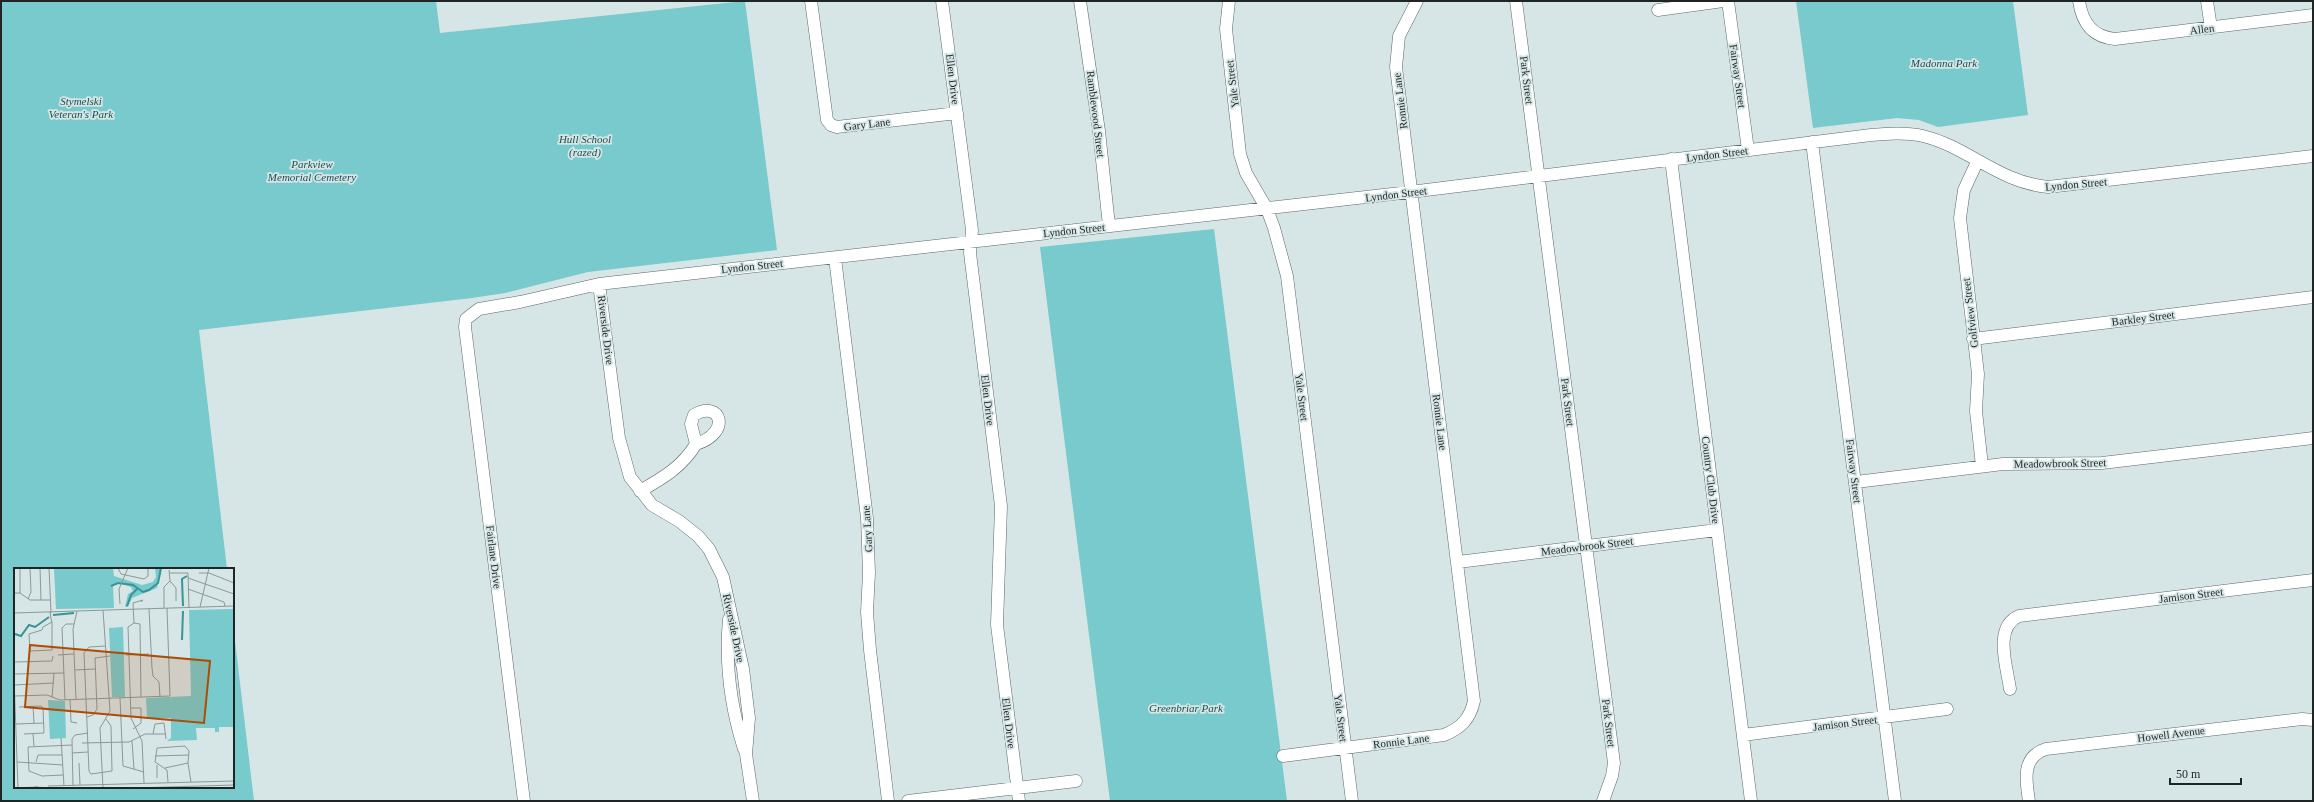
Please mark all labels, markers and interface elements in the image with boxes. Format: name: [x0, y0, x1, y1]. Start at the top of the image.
street label: Allen: [2189, 21, 2215, 36]
street label: Fairway Street: [1728, 43, 1748, 109]
street label: Ellen Drive: [944, 53, 962, 105]
street label: Park Street: [1518, 55, 1536, 105]
park label: Madonna Park: [1910, 57, 1978, 69]
street label: Yale Street: [1223, 59, 1241, 109]
street label: Ramblewood Street: [1085, 70, 1107, 158]
street label: Ronnie Lane: [1391, 72, 1409, 130]
park label: Stymelski Veteran's Park: [49, 95, 114, 120]
street label: Gary Lane: [843, 115, 891, 133]
park label: Hull School (razed): [558, 133, 611, 159]
street label: Lyndon Street: [1685, 144, 1749, 164]
park label: Parkview Memorial Cemetery: [267, 158, 356, 183]
street label: Lyndon Street: [2045, 175, 2107, 193]
street label: Lyndon Street: [1364, 184, 1428, 204]
street label: Lyndon Street: [1043, 221, 1105, 239]
street label: Lyndon Street: [721, 257, 783, 275]
street label: Golfview Street: [1960, 278, 1980, 348]
street label: Riverside Drive: [596, 295, 616, 366]
street label: Barkley Street: [2111, 308, 2175, 328]
street label: Yale Street: [1293, 372, 1311, 422]
street label: Ellen Drive: [979, 374, 997, 426]
street label: Park Street: [1559, 377, 1577, 427]
street label: Ronnie Lane: [1431, 393, 1449, 451]
street label: Country Club Drive: [1700, 436, 1722, 525]
street label: Fairway Street: [1844, 438, 1864, 504]
street label: Meadowbrook Street: [2014, 456, 2106, 470]
street label: Gary Lane: [859, 505, 875, 553]
street label: Fairlane Drive: [484, 525, 504, 590]
street label: Meadowbrook Street: [1540, 534, 1634, 558]
inset map: [14, 568, 234, 788]
street label: Jamison Street: [2158, 585, 2224, 605]
street label: Riverside Drive: [721, 593, 747, 664]
street label: Yale Street: [1332, 693, 1350, 743]
street label: Ellen Drive: [1000, 697, 1018, 749]
street label: Park Street: [1600, 698, 1618, 748]
park label: Greenbriar Park: [1149, 702, 1224, 714]
street label: Jamison Street: [1812, 713, 1878, 733]
street label: Howell Avenue: [2137, 724, 2206, 744]
street label: Ronnie Lane: [1372, 732, 1430, 750]
scale bar: [2170, 760, 2241, 786]
text: 50 m: [2176, 767, 2201, 781]

